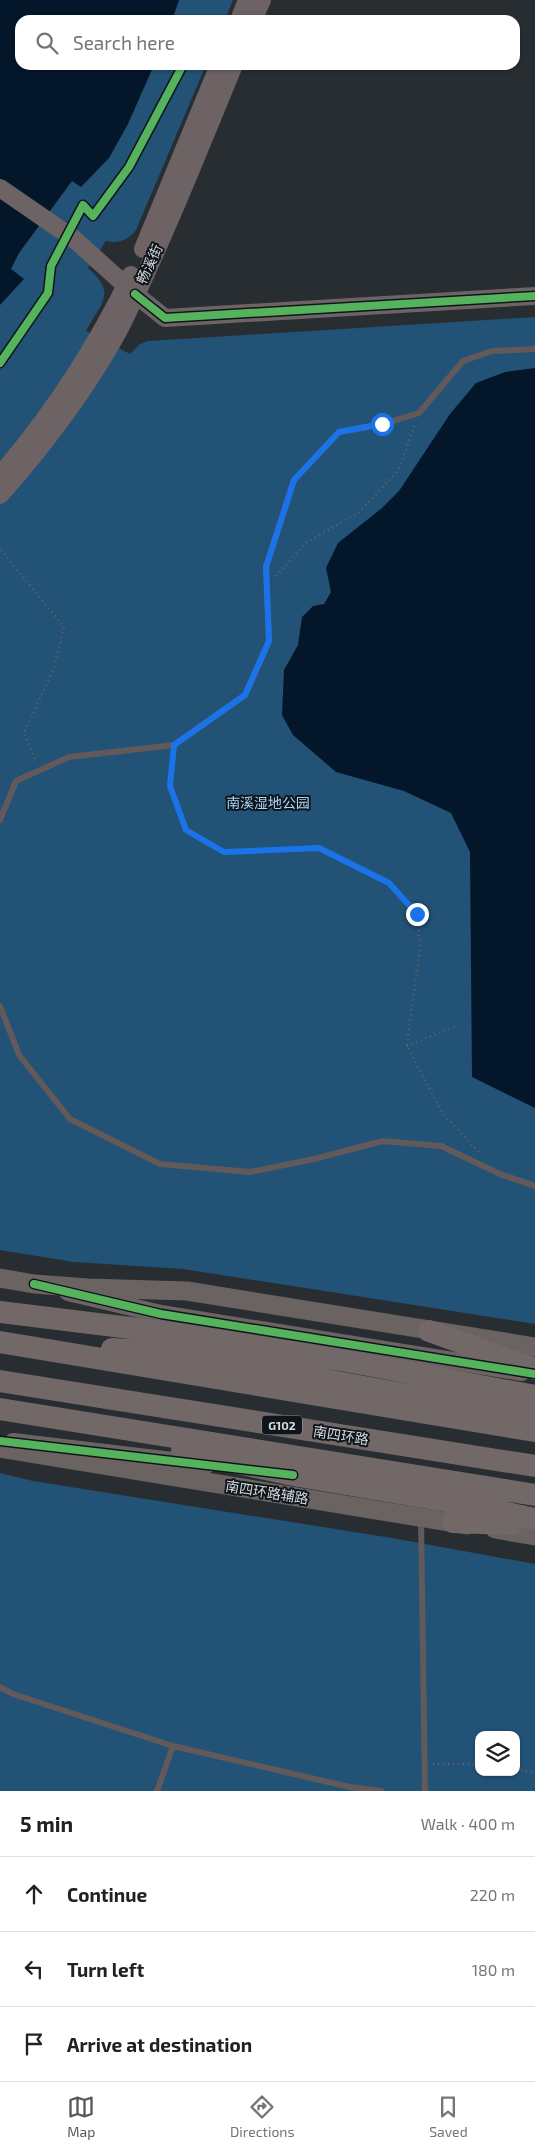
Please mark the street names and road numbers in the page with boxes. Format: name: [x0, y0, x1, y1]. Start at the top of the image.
street label: 畅溪街: [132, 241, 166, 287]
road number: G102: [262, 1416, 302, 1434]
street label: 南四环路: [312, 1422, 370, 1448]
street label: 南四环路辅路: [224, 1477, 310, 1507]

